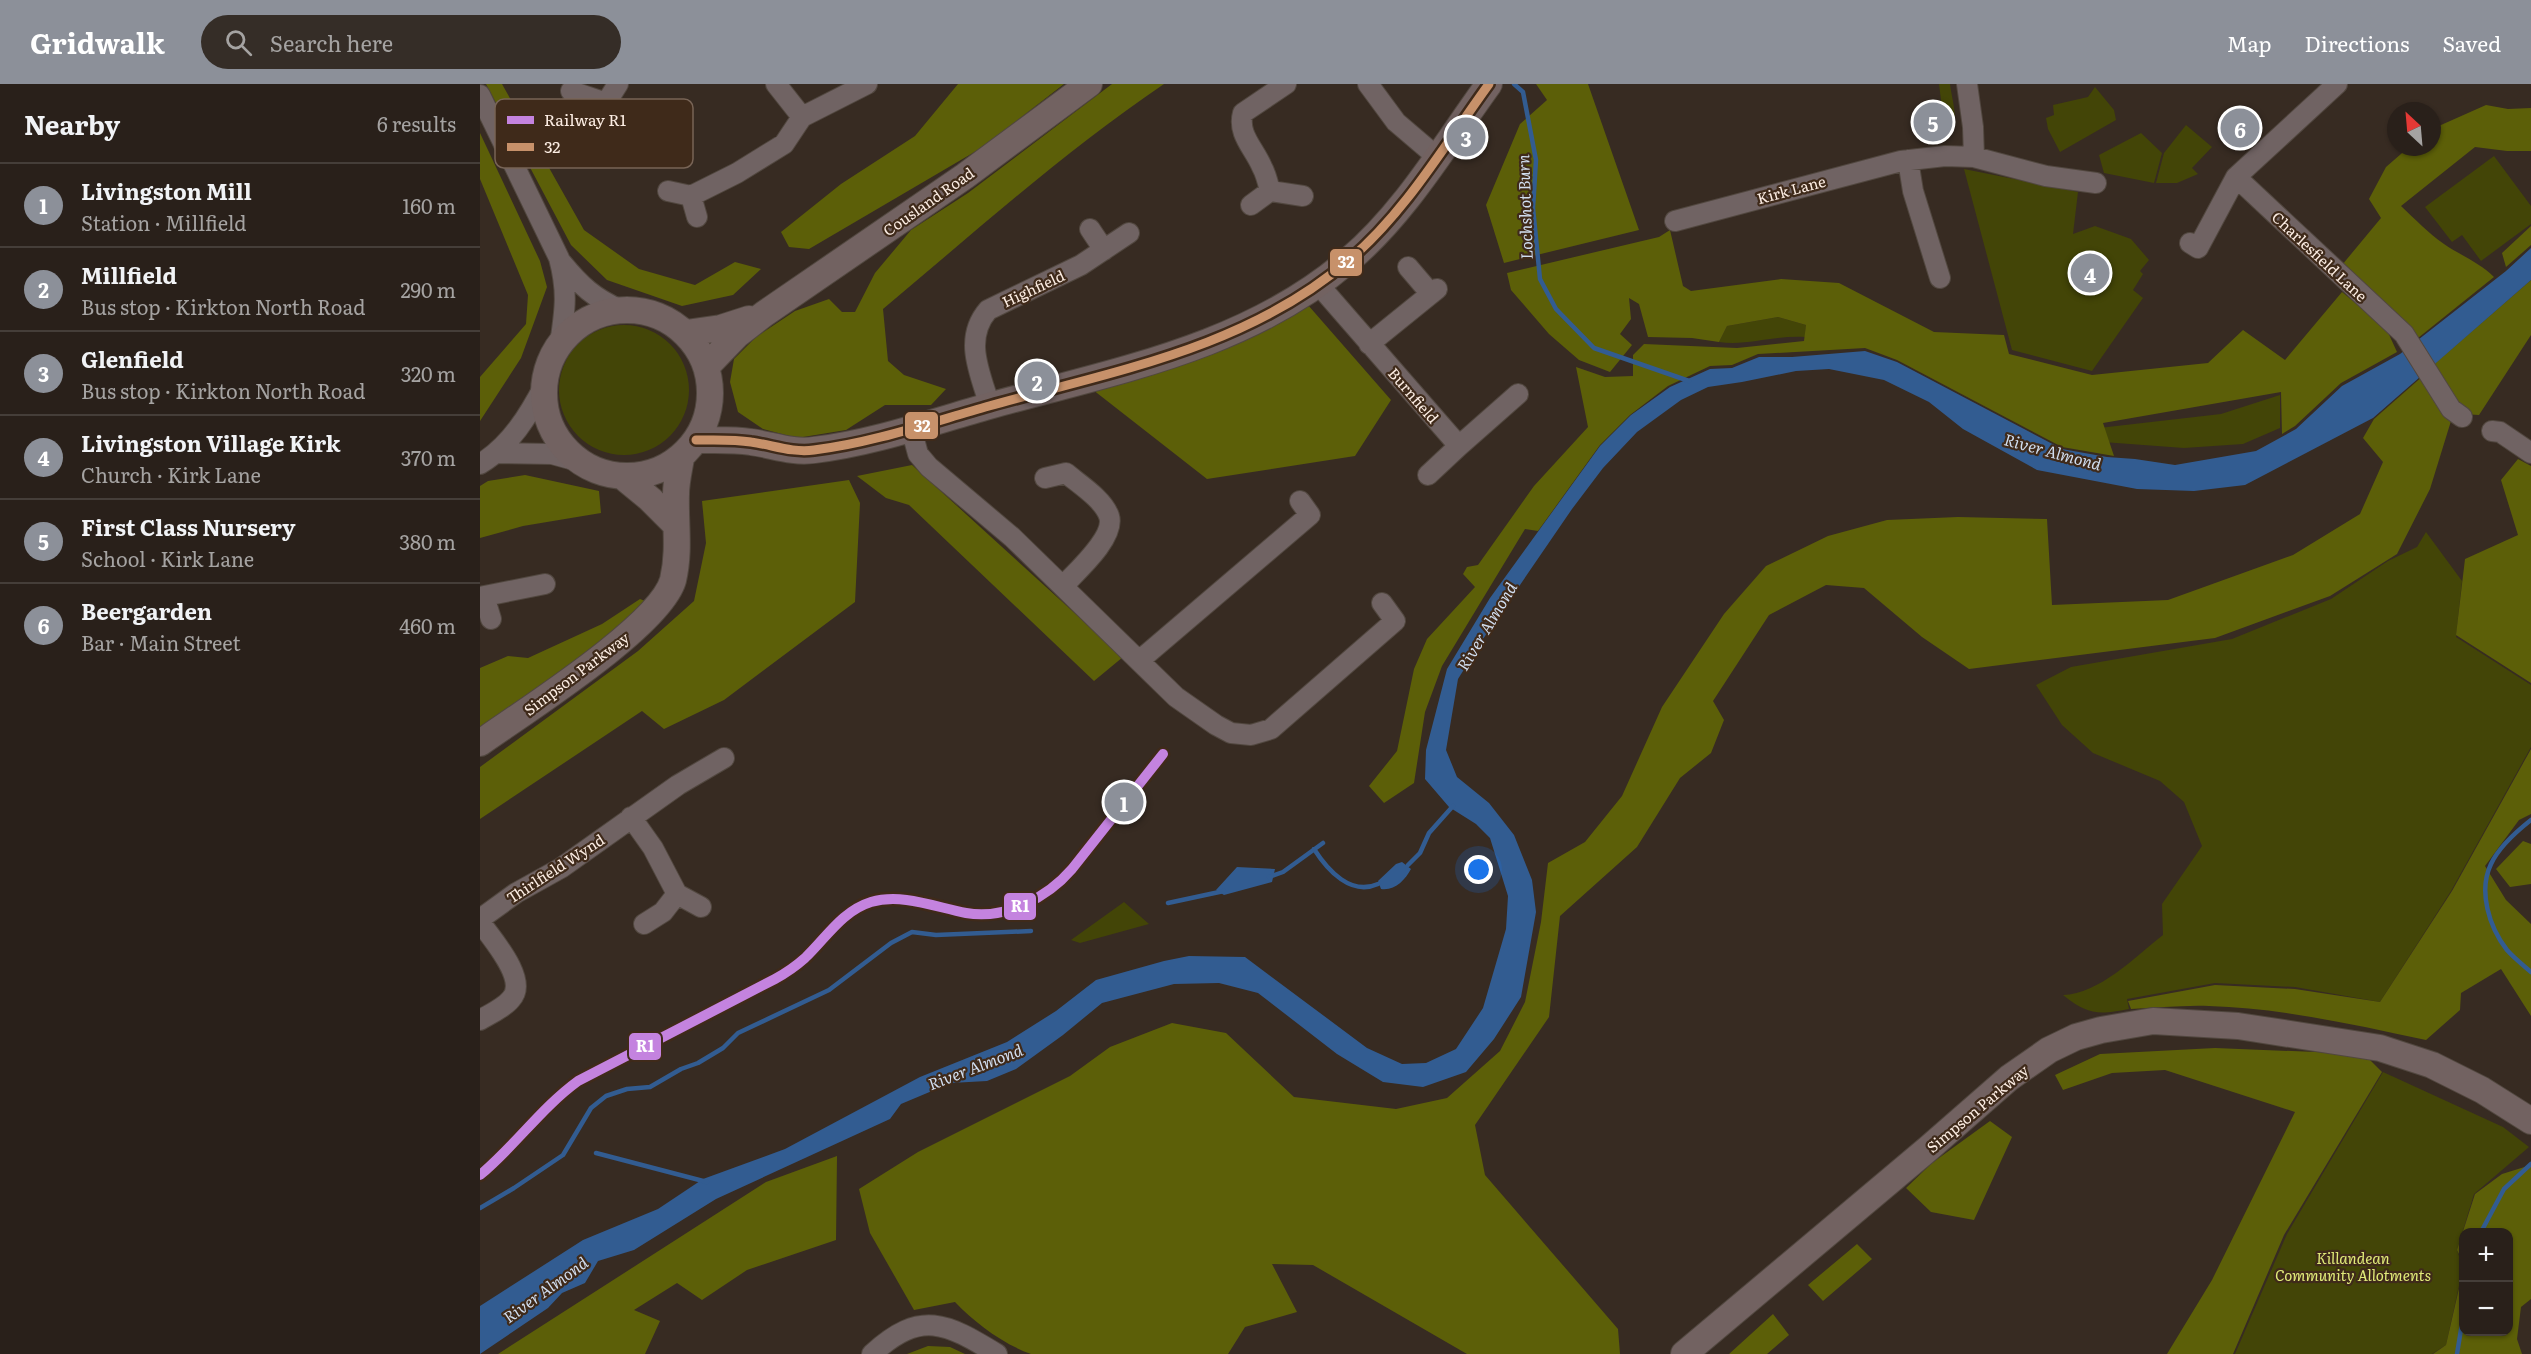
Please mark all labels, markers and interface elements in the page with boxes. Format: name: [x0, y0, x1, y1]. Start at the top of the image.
search box: [201, 15, 621, 69]
text: Gridwalk: [30, 21, 165, 63]
icon: search: [222, 26, 255, 59]
text: Search here: [270, 26, 393, 59]
text: Map: [2227, 27, 2272, 58]
text: Directions: [2305, 27, 2410, 58]
text: Saved: [2443, 27, 2501, 58]
legend: [495, 99, 693, 168]
pin: 5: [1914, 99, 1952, 144]
north arrow: [2387, 102, 2441, 156]
text: Nearby: [24, 104, 120, 143]
pin: 6: [2220, 106, 2260, 150]
text: Railway R1: [544, 107, 627, 131]
text: 6 results: [377, 108, 456, 138]
pin: 3: [1446, 115, 1486, 160]
text: 32: [544, 134, 560, 158]
water label: Lochshot Burn: [1510, 154, 1538, 260]
street label: Cousland Road: [878, 161, 978, 241]
street label: Kirk Lane: [1754, 169, 1828, 209]
text: Livingston Mill: [81, 174, 252, 207]
text: 1: [39, 190, 48, 220]
text: 160 m: [402, 190, 456, 220]
street label: Charlesfield Lane: [2267, 205, 2373, 307]
text: Station · Millfield: [81, 207, 247, 237]
line badge: 32: [1329, 248, 1363, 277]
text: 32: [1337, 249, 1355, 273]
pin: 4: [2070, 250, 2110, 296]
text: Millfield: [81, 258, 177, 291]
street label: Highfield: [998, 263, 1068, 313]
text: 2: [38, 274, 49, 304]
text: 290 m: [400, 274, 456, 304]
text: Bus stop · Kirkton North Road: [81, 291, 365, 321]
text: Glenfield: [81, 342, 184, 375]
text: 3: [38, 358, 49, 388]
text: 320 m: [401, 358, 456, 388]
pin: 2: [1018, 358, 1056, 404]
street label: Burnfield: [1383, 362, 1445, 428]
text: Bus stop · Kirkton North Road: [81, 375, 365, 405]
line badge: 32: [904, 411, 939, 440]
text: 32: [913, 413, 931, 437]
text: Livingston Village Kirk: [81, 426, 341, 459]
water label: River Almond: [2002, 427, 2105, 476]
text: 4: [37, 442, 50, 472]
text: 370 m: [401, 442, 456, 472]
text: Church · Kirk Lane: [81, 459, 261, 489]
text: First Class Nursery: [81, 510, 296, 543]
text: 5: [38, 526, 49, 556]
text: 380 m: [399, 526, 456, 556]
text: School · Kirk Lane: [81, 543, 254, 573]
water label: River Almond: [1450, 576, 1522, 675]
text: Beergarden: [81, 594, 212, 627]
text: 6: [38, 610, 49, 640]
text: 460 m: [399, 610, 456, 640]
street label: Simpson Parkway: [518, 625, 634, 720]
text: Bar · Main Street: [81, 627, 240, 657]
pin: 1: [1104, 780, 1144, 824]
street label: Thirlfield Wynd: [501, 828, 609, 908]
your location: [1464, 855, 1493, 884]
line badge: R1: [1003, 892, 1037, 921]
text: R1: [1011, 893, 1030, 917]
line badge: R1: [628, 1032, 662, 1061]
text: R1: [636, 1033, 655, 1057]
water label: River Almond: [924, 1037, 1027, 1095]
street label: Simpson Parkway: [1921, 1058, 2033, 1158]
map controls: [2459, 1228, 2513, 1336]
button: +: [2459, 1228, 2513, 1282]
park label: Killandean Community Allotments: [2275, 1246, 2431, 1286]
water label: River Almond: [498, 1250, 593, 1328]
button: −: [2459, 1282, 2513, 1336]

